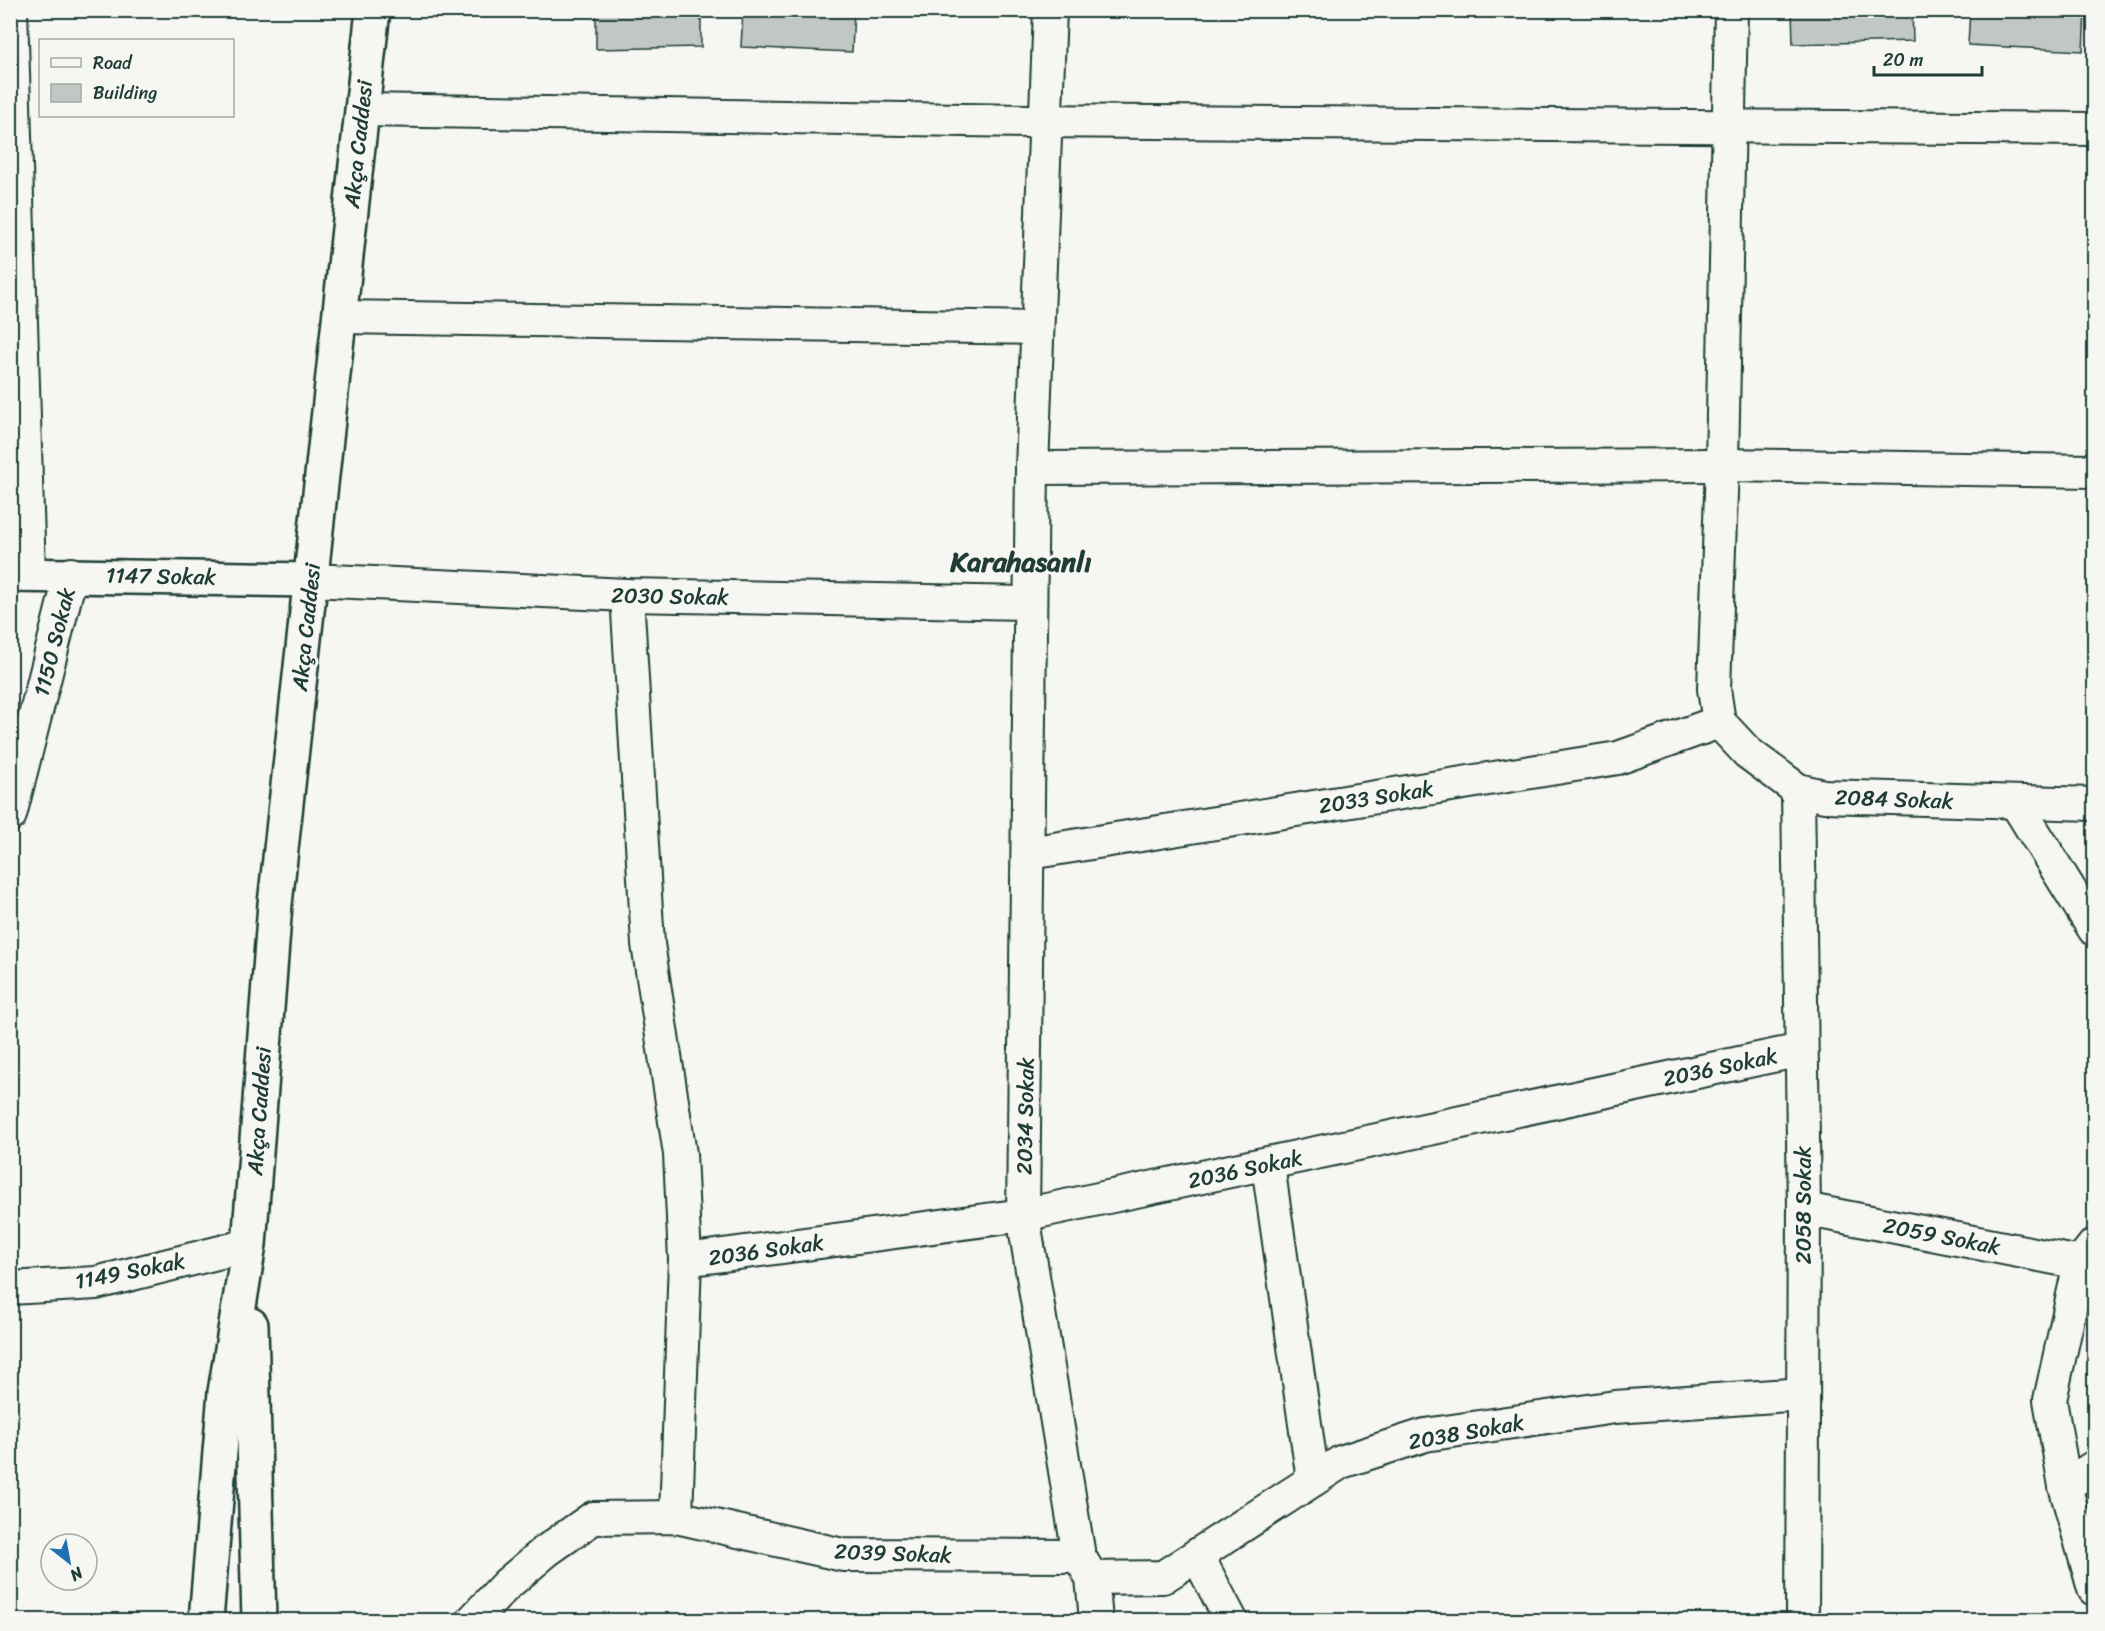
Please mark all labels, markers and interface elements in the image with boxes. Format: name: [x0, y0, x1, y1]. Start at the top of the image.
legend: [39, 39, 234, 117]
scale bar: [1874, 39, 1982, 77]
text: 20 m: [1883, 44, 1923, 76]
text: Road: [93, 47, 133, 79]
text: Building: [93, 77, 157, 109]
street label: Akça Caddesi: [332, 77, 384, 211]
district label: Karahasanlı: [949, 537, 1092, 586]
street label: 1147 Sokak: [106, 556, 217, 596]
street label: Akça Caddesi: [280, 560, 332, 694]
street label: 2030 Sokak: [611, 575, 729, 617]
street label: 1150 Sokak: [22, 583, 86, 701]
street label: 2033 Sokak: [1316, 769, 1437, 825]
street label: 2084 Sokak: [1834, 777, 1954, 821]
street label: 2036 Sokak: [1659, 1036, 1781, 1098]
street label: Akça Caddesi: [235, 1045, 283, 1178]
street label: 2034 Sokak: [1004, 1057, 1046, 1175]
street label: 2036 Sokak: [1184, 1138, 1306, 1200]
street label: 2058 Sokak: [1784, 1145, 1823, 1264]
street label: 2059 Sokak: [1880, 1206, 2004, 1267]
street label: 2036 Sokak: [706, 1223, 827, 1277]
street label: 1149 Sokak: [72, 1241, 189, 1301]
street label: 2038 Sokak: [1405, 1403, 1527, 1461]
street label: 2039 Sokak: [834, 1531, 953, 1575]
north arrow: [39, 1532, 99, 1592]
text: N: [63, 1559, 90, 1590]

